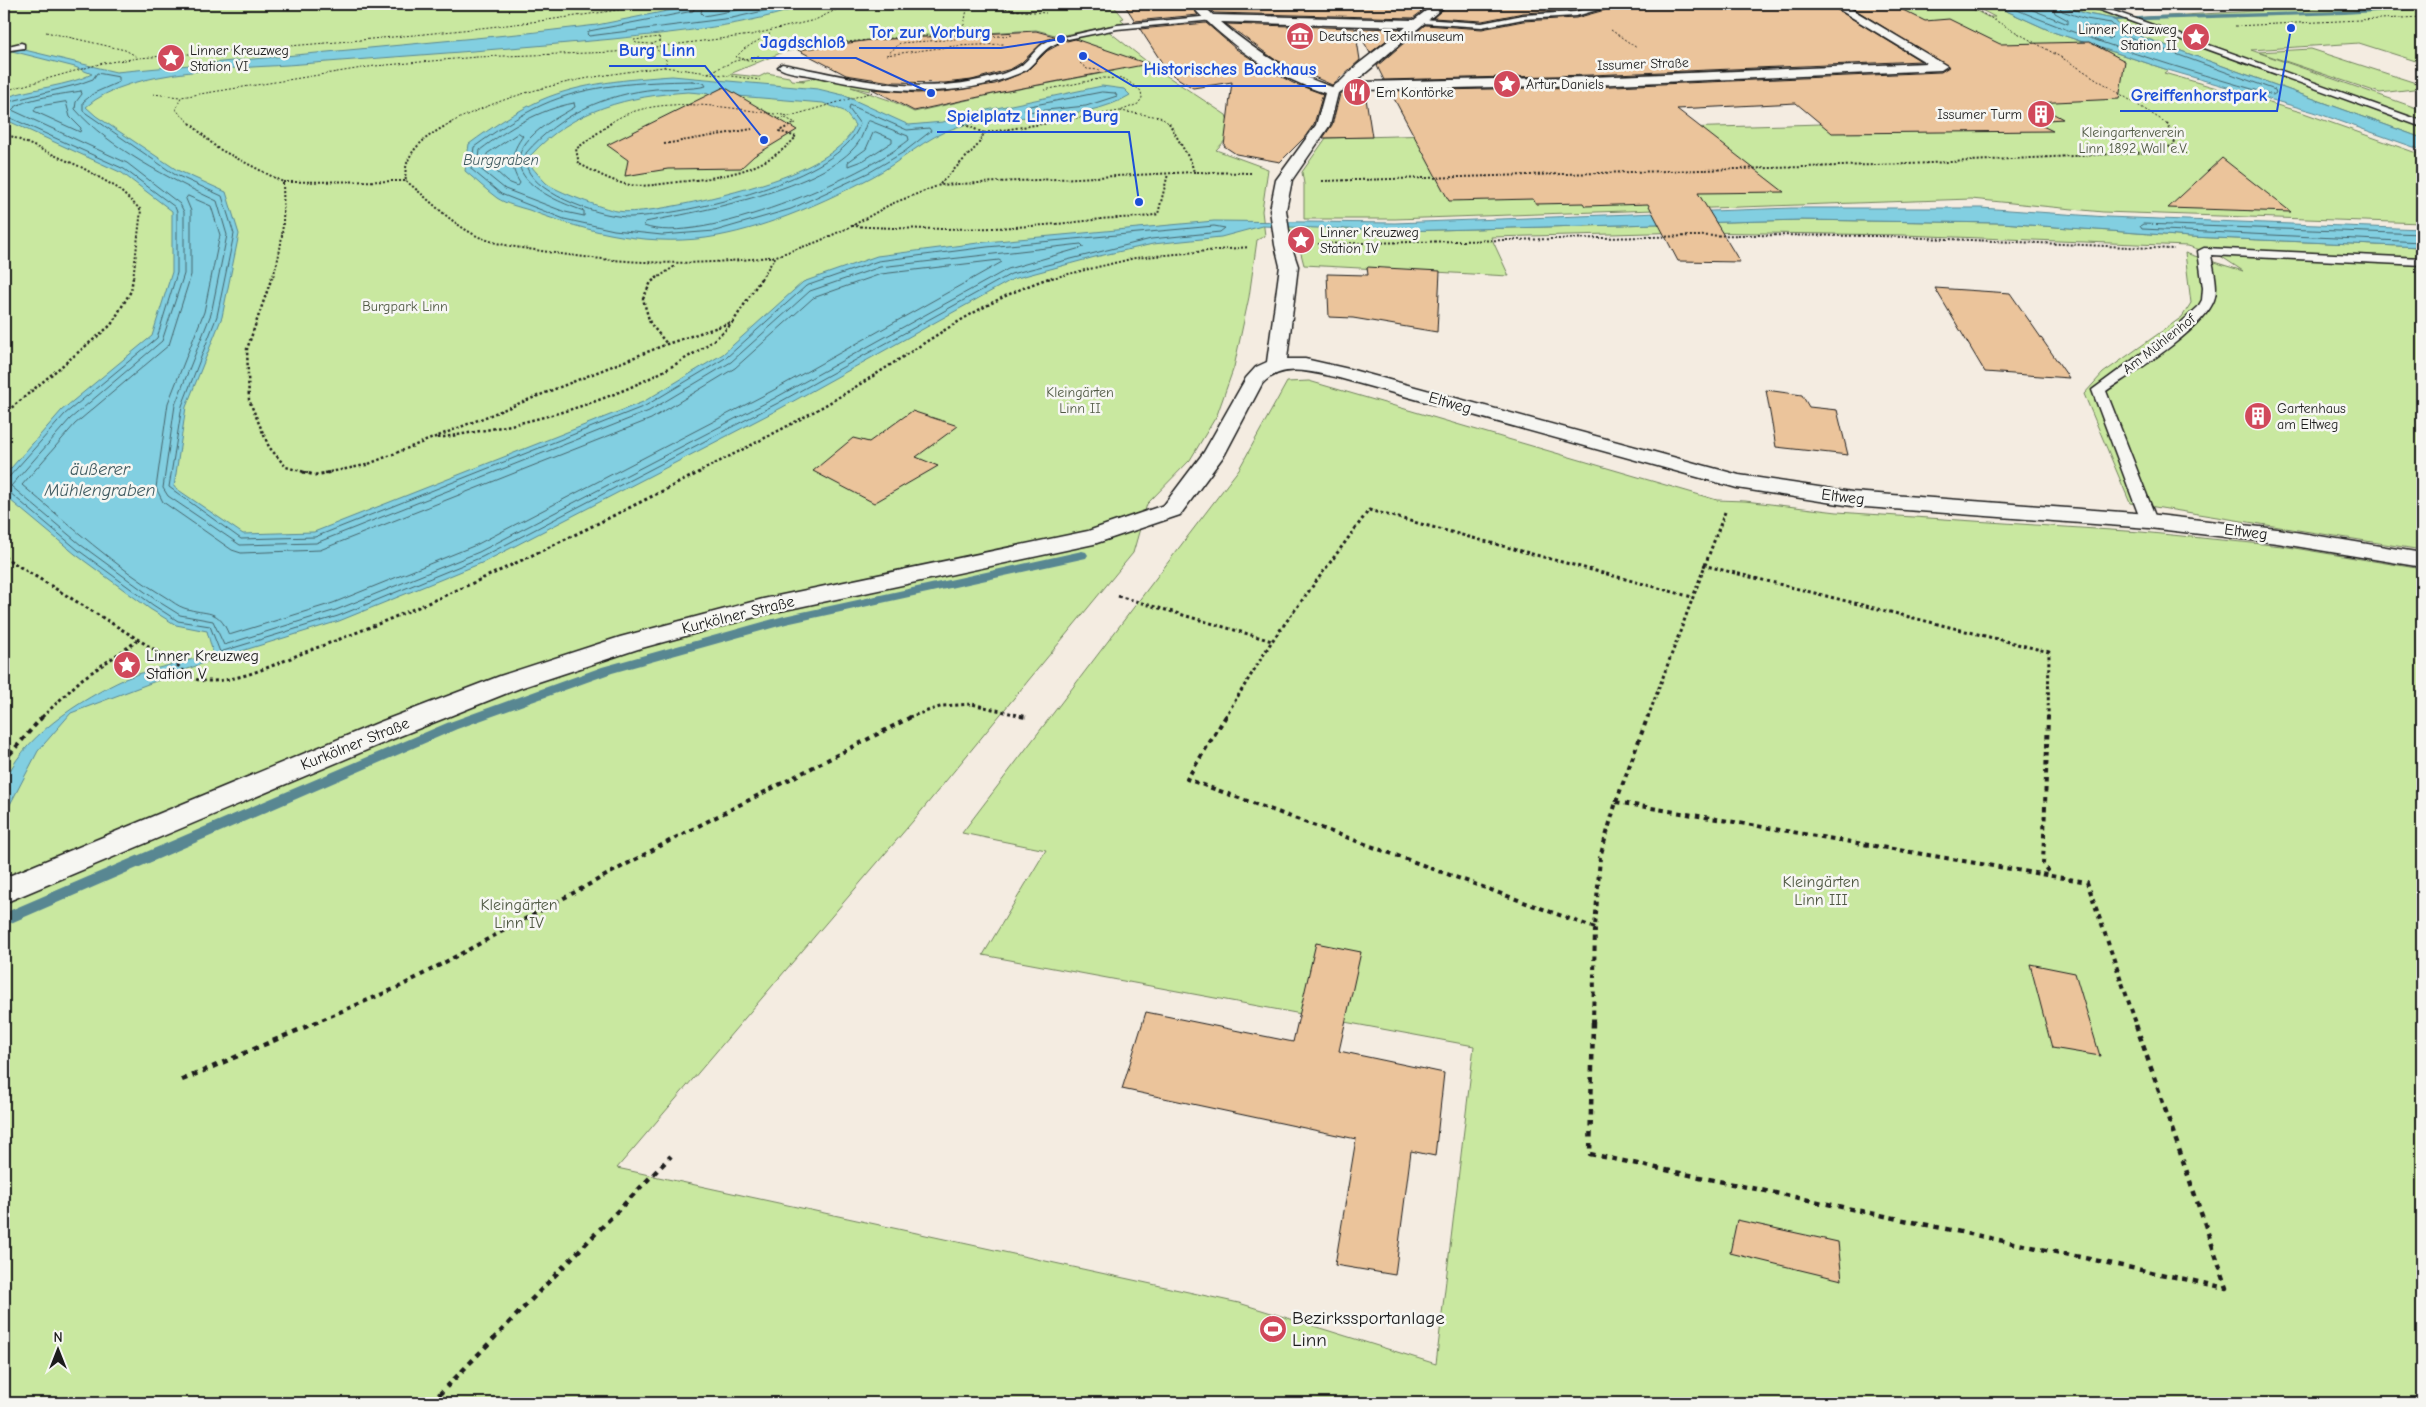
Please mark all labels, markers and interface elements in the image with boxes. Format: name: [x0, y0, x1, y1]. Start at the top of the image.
callout: Tor zur Vorburg: [859, 15, 1001, 48]
museum icon: Deutsches Textilmuseum: [1285, 21, 1315, 51]
place label: Linner Kreuzweg Station II: [2078, 21, 2177, 54]
text: Tor zur Vorburg: [869, 22, 991, 43]
place icon: Linner Kreuzweg Station II: [2181, 22, 2211, 52]
callout: Jagdschloß: [751, 25, 856, 58]
place label: Deutsches Textilmuseum: [1319, 28, 1464, 45]
text: Jagdschloß: [760, 32, 846, 53]
callout: Burg Linn: [609, 33, 705, 66]
text: Burg Linn: [619, 40, 695, 61]
place label: Linner Kreuzweg Station VI: [190, 42, 289, 75]
place icon: Linner Kreuzweg Station VI: [156, 43, 186, 73]
callout: Historisches Backhaus: [1133, 53, 1326, 86]
street label: Issumer Straße: [1597, 54, 1689, 74]
text: Historisches Backhaus: [1144, 59, 1317, 80]
place icon: Artur Daniels: [1492, 69, 1522, 99]
place label: Artur Daniels: [1526, 76, 1604, 93]
restaurant icon: Em Kontörke: [1342, 77, 1372, 107]
callout: Greiffenhorstpark: [2120, 78, 2277, 111]
place label: Em Kontörke: [1376, 84, 1454, 101]
text: Greiffenhorstpark: [2131, 85, 2268, 106]
callout: Spielplatz Linner Burg: [937, 99, 1129, 132]
building icon: Issumer Turm: [2026, 99, 2056, 129]
text: Spielplatz Linner Burg: [947, 106, 1119, 127]
place label: Issumer Turm: [1937, 106, 2022, 123]
park label: Kleingartenverein Linn 1892 Wall e.V.: [2078, 124, 2188, 157]
water label: Burggraben: [463, 151, 539, 169]
place label: Linner Kreuzweg Station IV: [1320, 224, 1419, 257]
place icon: Linner Kreuzweg Station IV: [1286, 225, 1316, 255]
park label: Burgpark Linn: [362, 298, 448, 315]
street label: Am Mühlenhof: [2119, 310, 2200, 378]
park label: Kleingärten Linn II: [1046, 384, 1114, 417]
street label: Eltweg: [1427, 388, 1473, 418]
place label: Gartenhaus am Eltweg: [2277, 400, 2346, 433]
building icon: Gartenhaus am Eltweg: [2243, 401, 2273, 431]
water label: äußerer Mühlengraben: [43, 459, 156, 501]
street label: Eltweg: [1820, 485, 1866, 509]
street label: Eltweg: [2223, 520, 2269, 544]
street label: Kurkölner Straße: [680, 592, 796, 638]
place label: Linner Kreuzweg Station V: [146, 647, 259, 683]
place icon: Linner Kreuzweg Station V: [112, 650, 142, 680]
street label: Kurkölner Straße: [298, 714, 412, 774]
park label: Kleingärten Linn III: [1782, 873, 1860, 909]
park label: Kleingärten Linn IV: [480, 896, 558, 932]
place label: Bezirkssportanlage Linn: [1292, 1307, 1445, 1351]
sports icon: Bezirkssportanlage Linn: [1258, 1314, 1288, 1344]
north arrow: [32, 1324, 82, 1374]
text: N: [53, 1329, 63, 1346]

